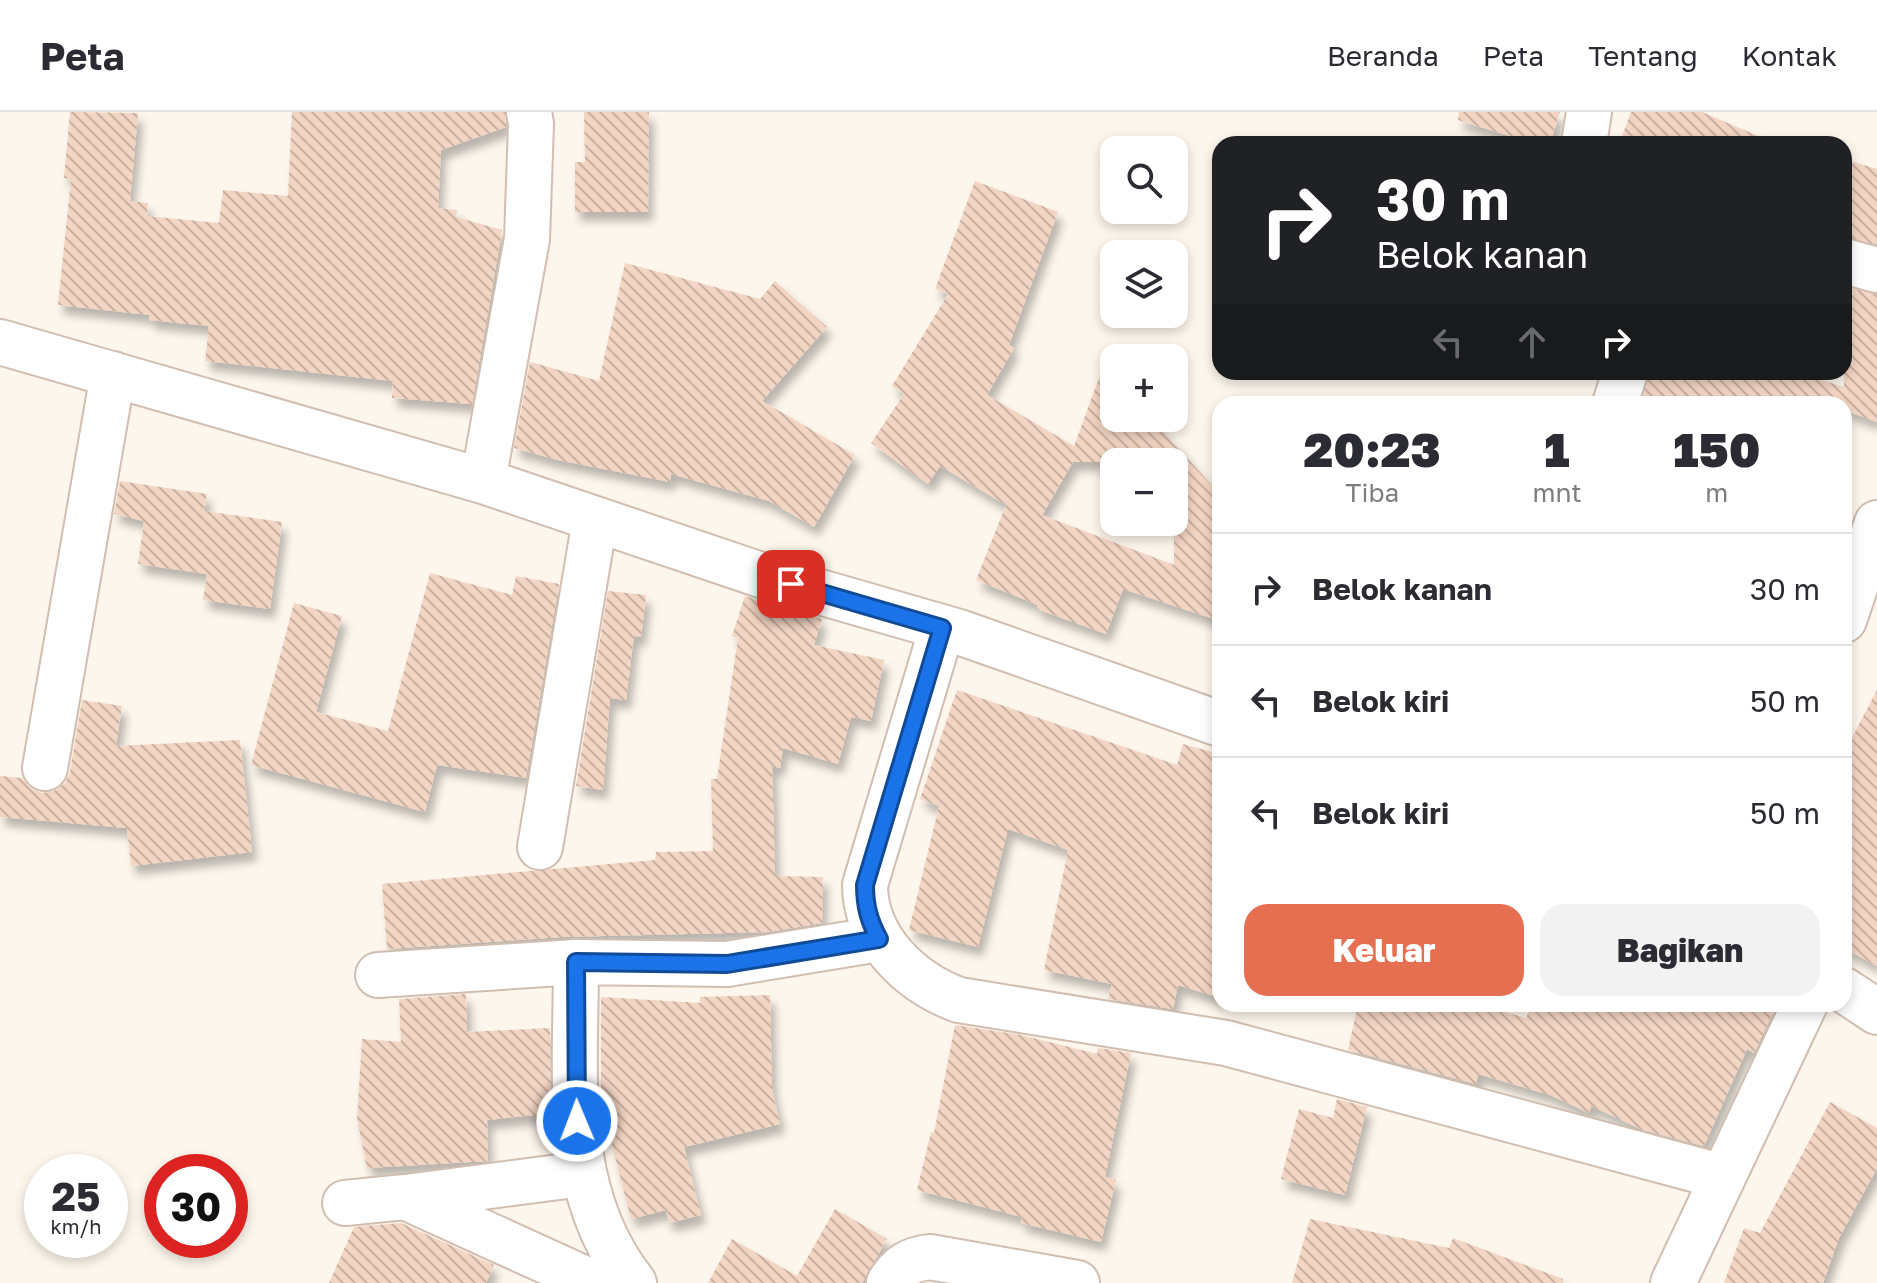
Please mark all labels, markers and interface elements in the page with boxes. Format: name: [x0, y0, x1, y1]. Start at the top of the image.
text: Peta: [40, 33, 125, 78]
text: Beranda: [1327, 39, 1439, 72]
text: Peta: [1483, 39, 1544, 72]
text: Tentang: [1588, 39, 1698, 72]
text: Kontak: [1742, 39, 1837, 72]
map controls: [1100, 136, 1188, 536]
button: search: [1100, 136, 1188, 224]
text: 30 m: [1376, 165, 1510, 232]
icon: right: [1244, 168, 1348, 272]
text: Belok kanan: [1376, 233, 1588, 276]
button: layers: [1100, 240, 1188, 328]
icon: left: [1426, 320, 1470, 364]
icon: ahead: [1510, 320, 1554, 364]
icon: right: [1594, 320, 1638, 364]
button: +: [1100, 344, 1188, 432]
text: 20:23: [1304, 420, 1441, 478]
text: 1: [1544, 420, 1570, 478]
text: 150: [1673, 420, 1760, 478]
button: −: [1100, 448, 1188, 536]
text: Tiba: [1345, 477, 1399, 508]
text: mnt: [1532, 477, 1582, 508]
text: m: [1705, 477, 1728, 508]
pin: [757, 550, 825, 618]
icon: arrive: [769, 562, 813, 606]
icon: right: [1244, 567, 1288, 611]
text: Belok kanan: [1312, 571, 1492, 607]
text: 30 m: [1750, 571, 1820, 607]
icon: left: [1244, 679, 1288, 723]
text: Belok kiri: [1312, 683, 1449, 719]
text: 50 m: [1750, 683, 1820, 719]
icon: left: [1244, 791, 1288, 835]
text: Belok kiri: [1312, 795, 1449, 831]
text: 50 m: [1750, 795, 1820, 831]
button: Keluar: [1244, 904, 1524, 996]
button: Bagikan: [1540, 904, 1820, 996]
position arrow: [535, 1079, 619, 1163]
speed limit sign: 30: [144, 1154, 248, 1258]
text: 25: [52, 1172, 100, 1220]
text: km/h: [51, 1214, 101, 1238]

